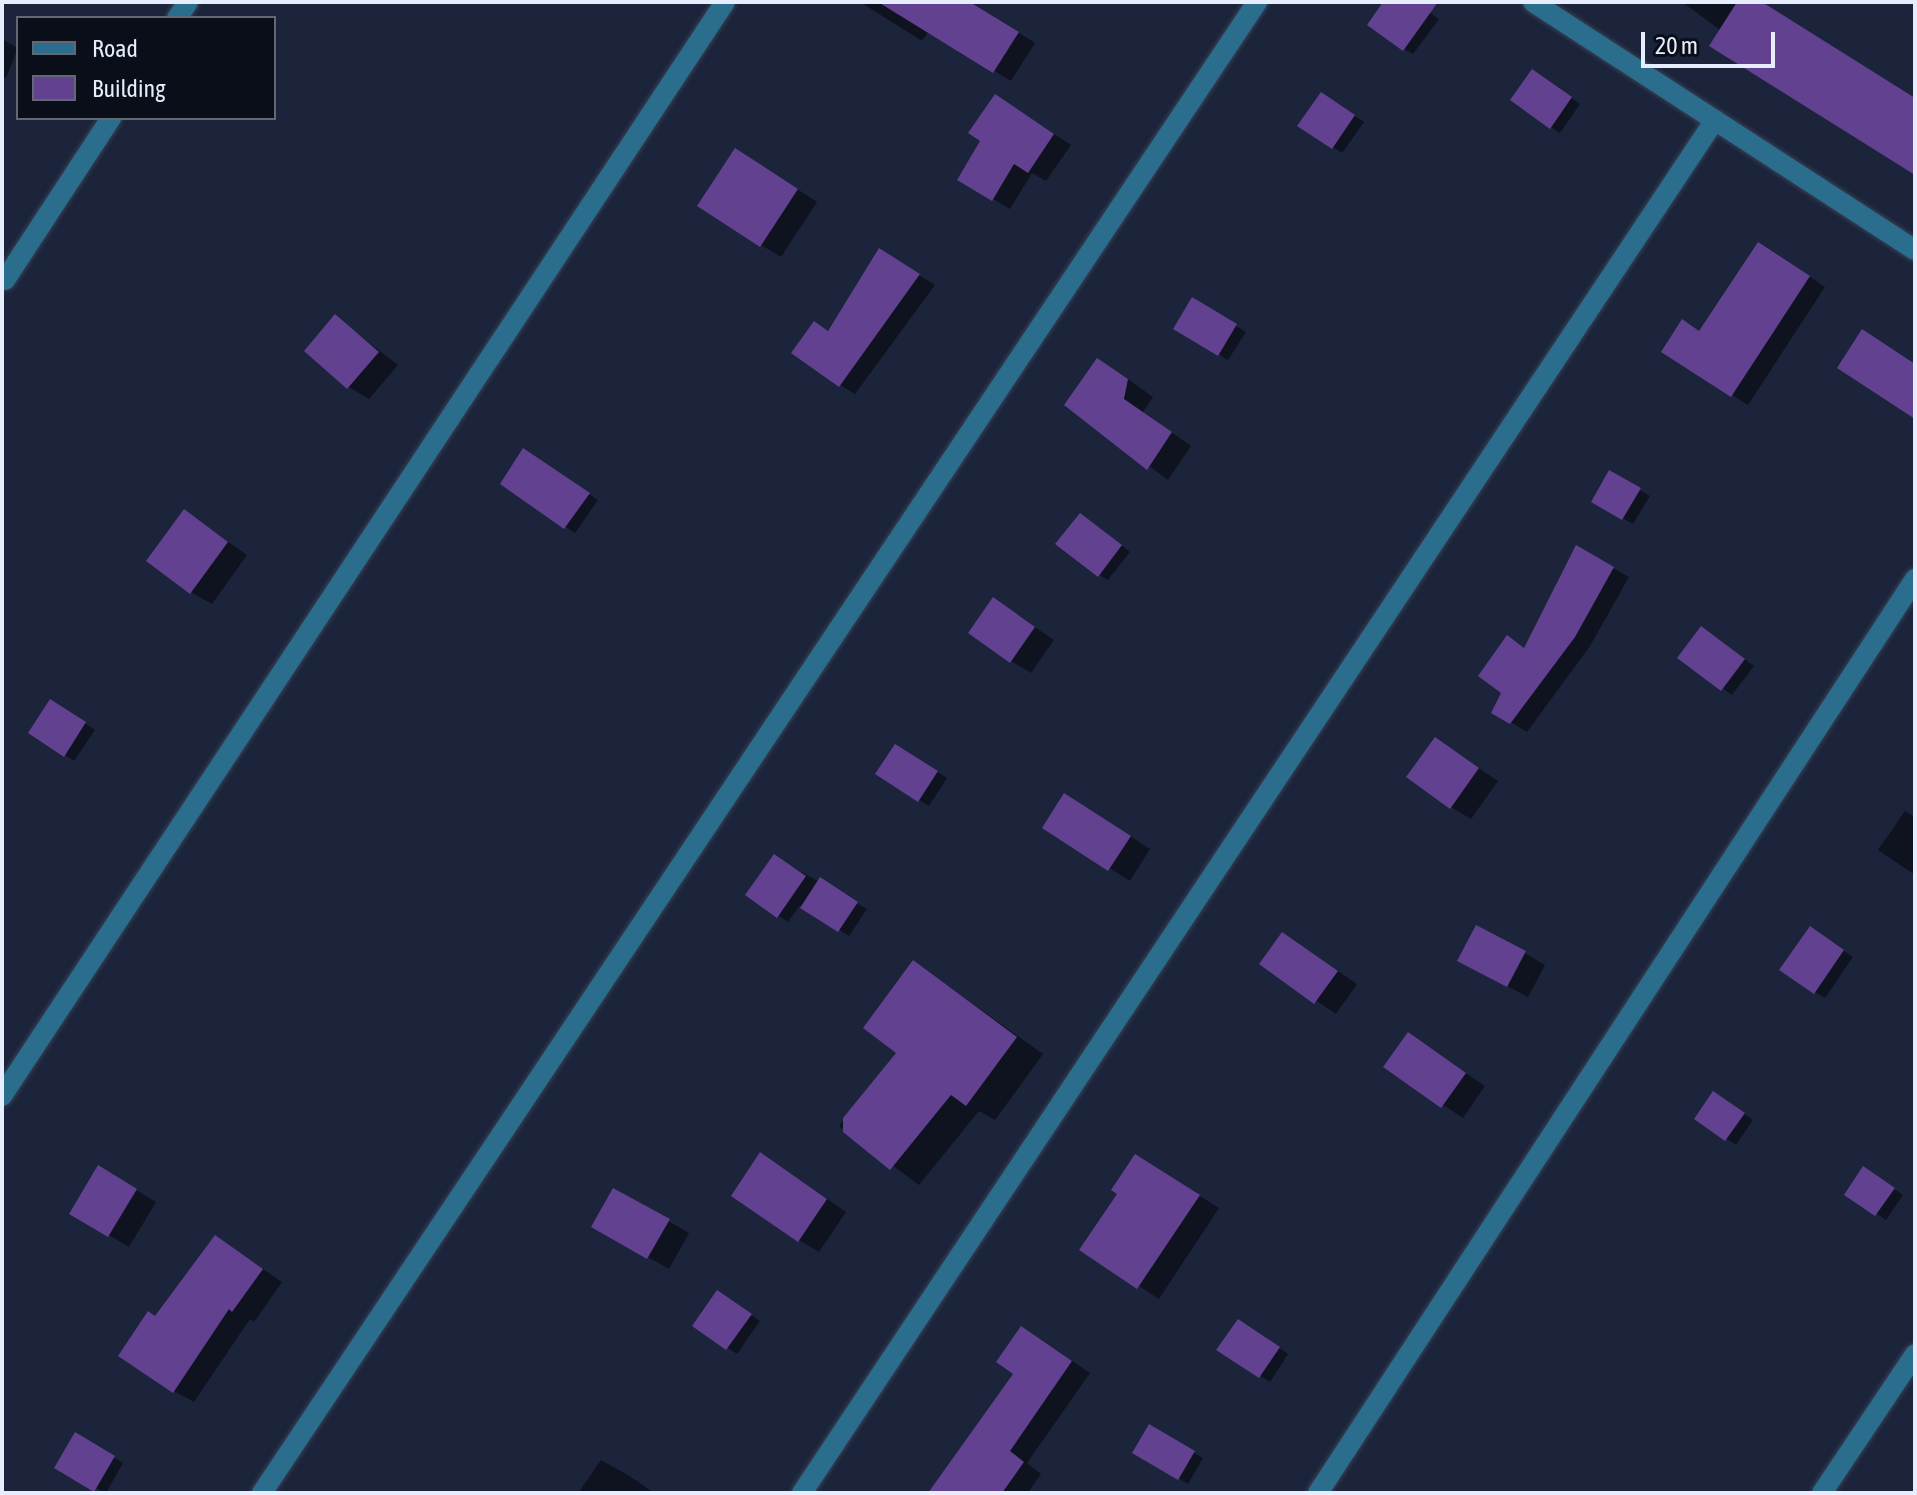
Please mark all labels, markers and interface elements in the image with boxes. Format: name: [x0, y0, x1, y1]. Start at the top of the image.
legend: [16, 16, 276, 120]
scale bar: [1645, 16, 1779, 66]
text: 20 m: [1655, 32, 1698, 59]
text: Road: [92, 35, 138, 62]
text: Building: [92, 75, 165, 102]

